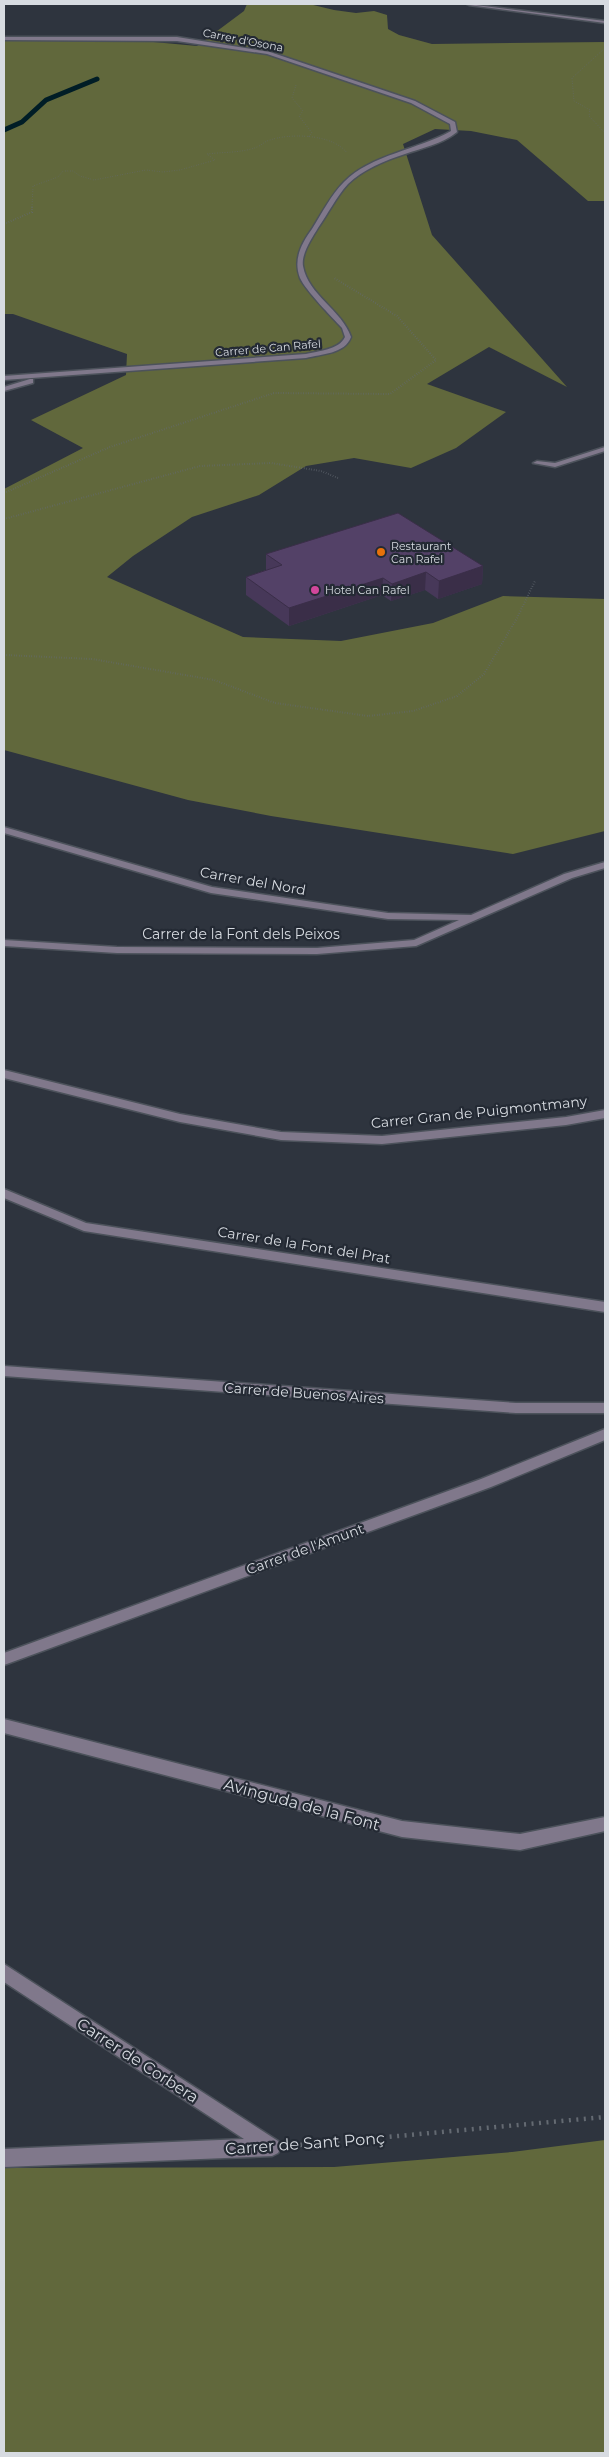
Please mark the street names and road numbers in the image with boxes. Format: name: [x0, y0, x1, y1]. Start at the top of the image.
street label: Carrer d'Osona: [202, 25, 284, 55]
street label: Carrer de Can Rafel: [215, 336, 321, 360]
street label: Carrer del Nord: [199, 863, 307, 899]
street label: Carrer de la Font dels Peixos: [142, 925, 340, 943]
street label: Carrer Gran de Puigmontmany: [370, 1092, 588, 1132]
street label: Carrer de la Font del Prat: [216, 1222, 392, 1268]
street label: Carrer de Buenos Aires: [224, 1378, 385, 1408]
street label: Carrer de l'Amunt: [244, 1519, 367, 1579]
street label: Avinguda de la Font: [222, 1774, 383, 1835]
street label: Carrer de Corbera: [73, 2014, 202, 2107]
street label: Carrer de Sant Ponç: [225, 2128, 386, 2159]

